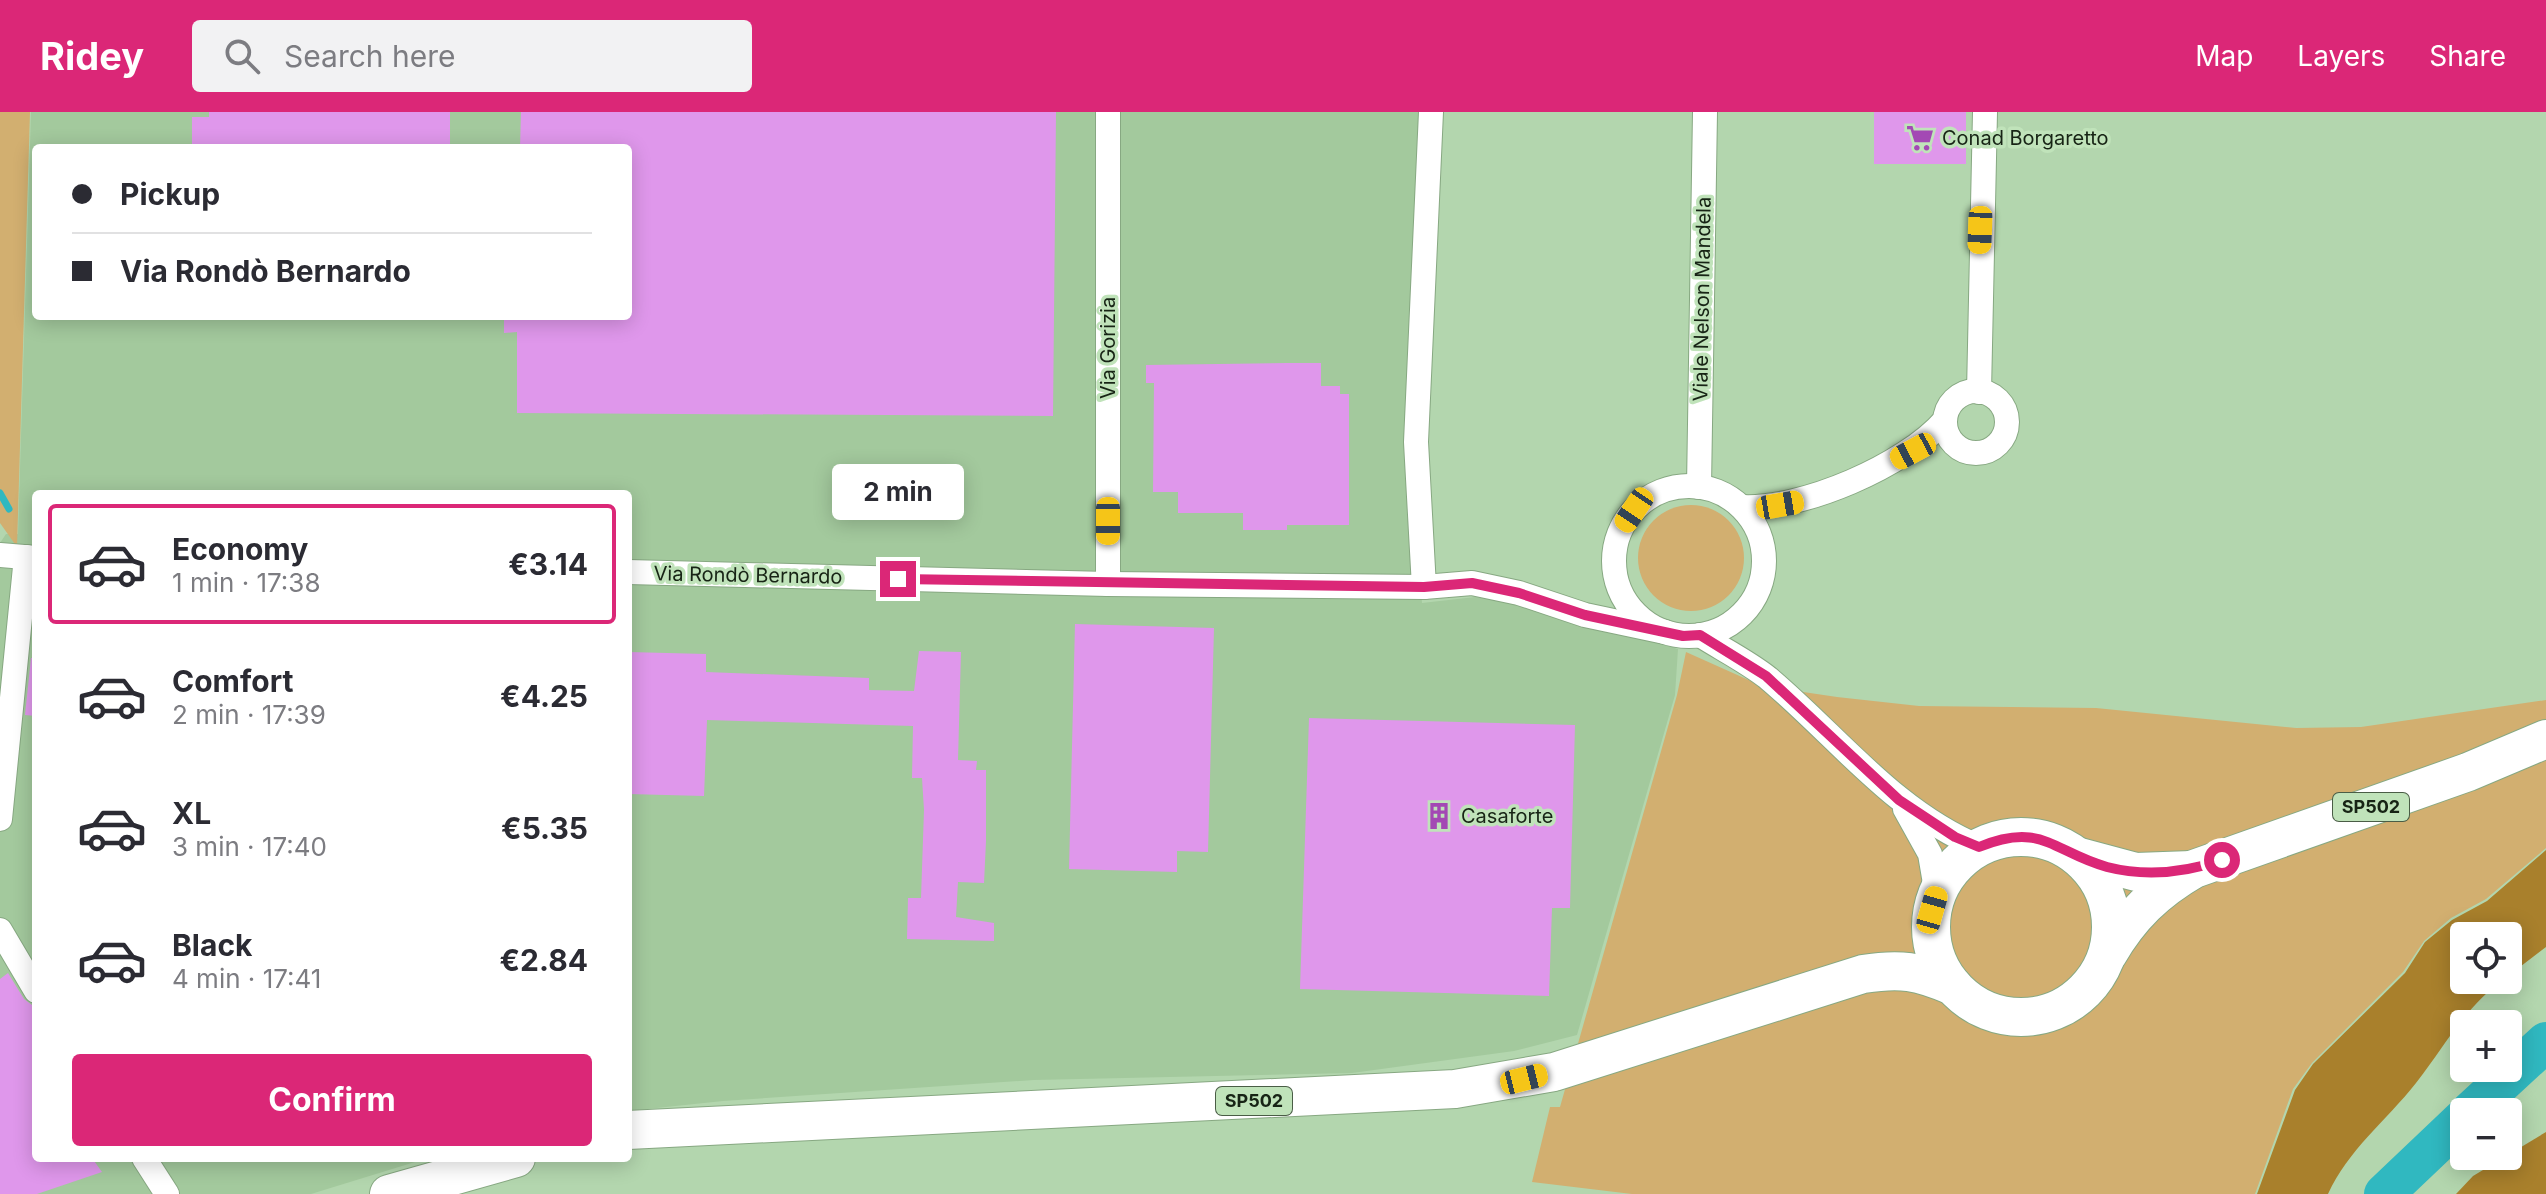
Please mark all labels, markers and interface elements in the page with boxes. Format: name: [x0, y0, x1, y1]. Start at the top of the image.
search box: [192, 20, 752, 92]
text: Ridey: [40, 33, 144, 79]
icon: search: [220, 34, 264, 78]
text: Search here: [284, 38, 456, 74]
text: Map: [2195, 39, 2253, 73]
text: Layers: [2297, 39, 2385, 73]
text: Share: [2429, 39, 2506, 73]
supermarket icon: Conad Borgaretto: [1905, 123, 1935, 153]
place label: Conad Borgaretto: [1942, 126, 2109, 150]
text: Pickup: [120, 176, 220, 212]
street label: Viale Nelson Mandela: [1688, 196, 1716, 402]
car: [1967, 206, 1993, 254]
text: Via Rondò Bernardo: [120, 253, 411, 289]
street label: Via Gorizia: [1096, 297, 1120, 399]
car: [1886, 429, 1940, 473]
callout: 2 min: [832, 463, 964, 519]
text: 2 min: [863, 476, 933, 507]
car: [1611, 483, 1657, 537]
car: [1754, 489, 1806, 521]
car: [1096, 497, 1120, 545]
icon: car: [76, 528, 148, 600]
text: Economy: [172, 531, 308, 567]
text: €3.14: [508, 546, 588, 582]
street label: Via Rondò Bernardo: [653, 561, 843, 589]
route end: [880, 561, 916, 597]
text: 1 min · 17:38: [172, 567, 320, 598]
icon: car: [76, 660, 148, 732]
text: Comfort: [172, 663, 293, 699]
text: €4.25: [500, 678, 588, 714]
text: 2 min · 17:39: [172, 699, 326, 730]
icon: car: [76, 792, 148, 864]
road number: SP502: [2333, 793, 2409, 821]
text: XL: [172, 795, 211, 831]
building icon: Casaforte: [1424, 801, 1454, 831]
place label: Casaforte: [1461, 804, 1553, 828]
text: €5.35: [501, 810, 588, 846]
text: 3 min · 17:40: [172, 831, 327, 862]
route start: [2204, 842, 2240, 878]
car: [1914, 884, 1950, 936]
map controls: [2450, 922, 2522, 1170]
button: locate: [2450, 922, 2522, 994]
icon: car: [76, 924, 148, 996]
text: Black: [172, 927, 252, 963]
text: €2.84: [500, 942, 588, 978]
text: 4 min · 17:41: [172, 963, 321, 994]
button: +: [2450, 1010, 2522, 1082]
button: Confirm: [72, 1054, 592, 1146]
car: [1498, 1062, 1550, 1096]
road number: SP502: [1216, 1087, 1292, 1115]
button: −: [2450, 1098, 2522, 1170]

